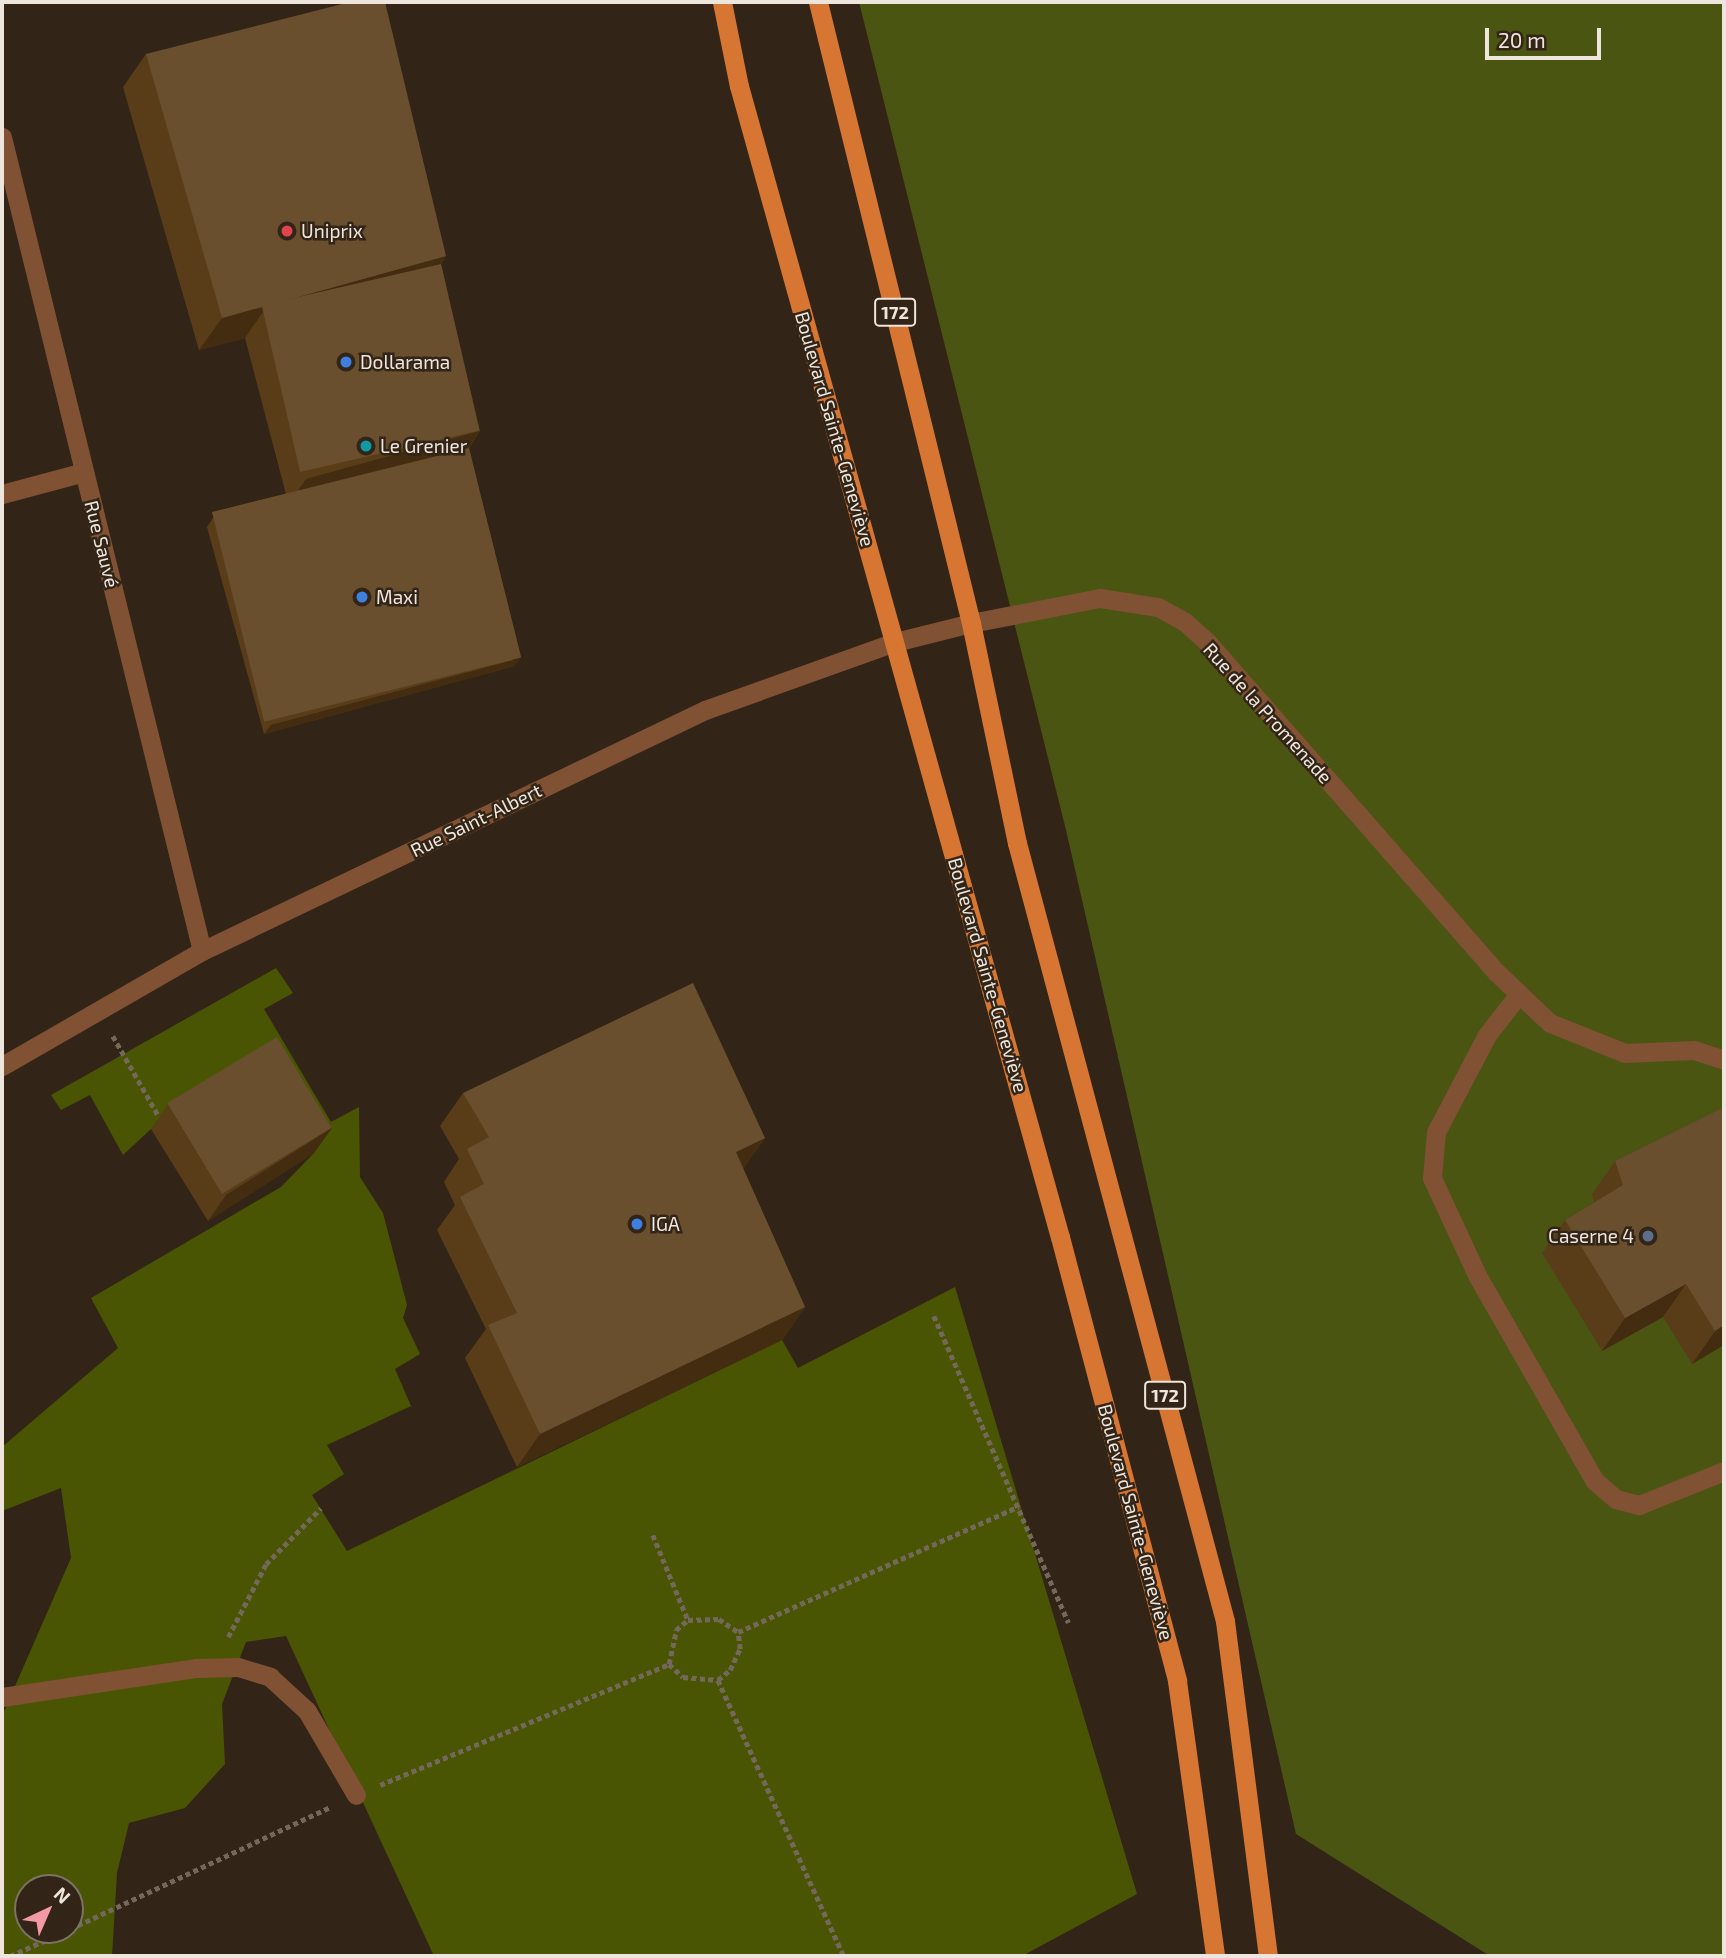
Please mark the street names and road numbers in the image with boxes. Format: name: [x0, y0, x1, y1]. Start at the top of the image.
road number: 172: [874, 298, 916, 326]
street label: Boulevard Sainte-Geneviève: [791, 309, 879, 549]
street label: Rue Sauvé: [80, 498, 124, 590]
street label: Rue de la Promenade: [1199, 638, 1337, 788]
street label: Rue Saint-Albert: [407, 778, 545, 862]
street label: Boulevard Sainte-Geneviève: [944, 855, 1032, 1095]
road number: 172: [1144, 1380, 1186, 1410]
street label: Boulevard Sainte-Geneviève: [1093, 1402, 1179, 1642]

